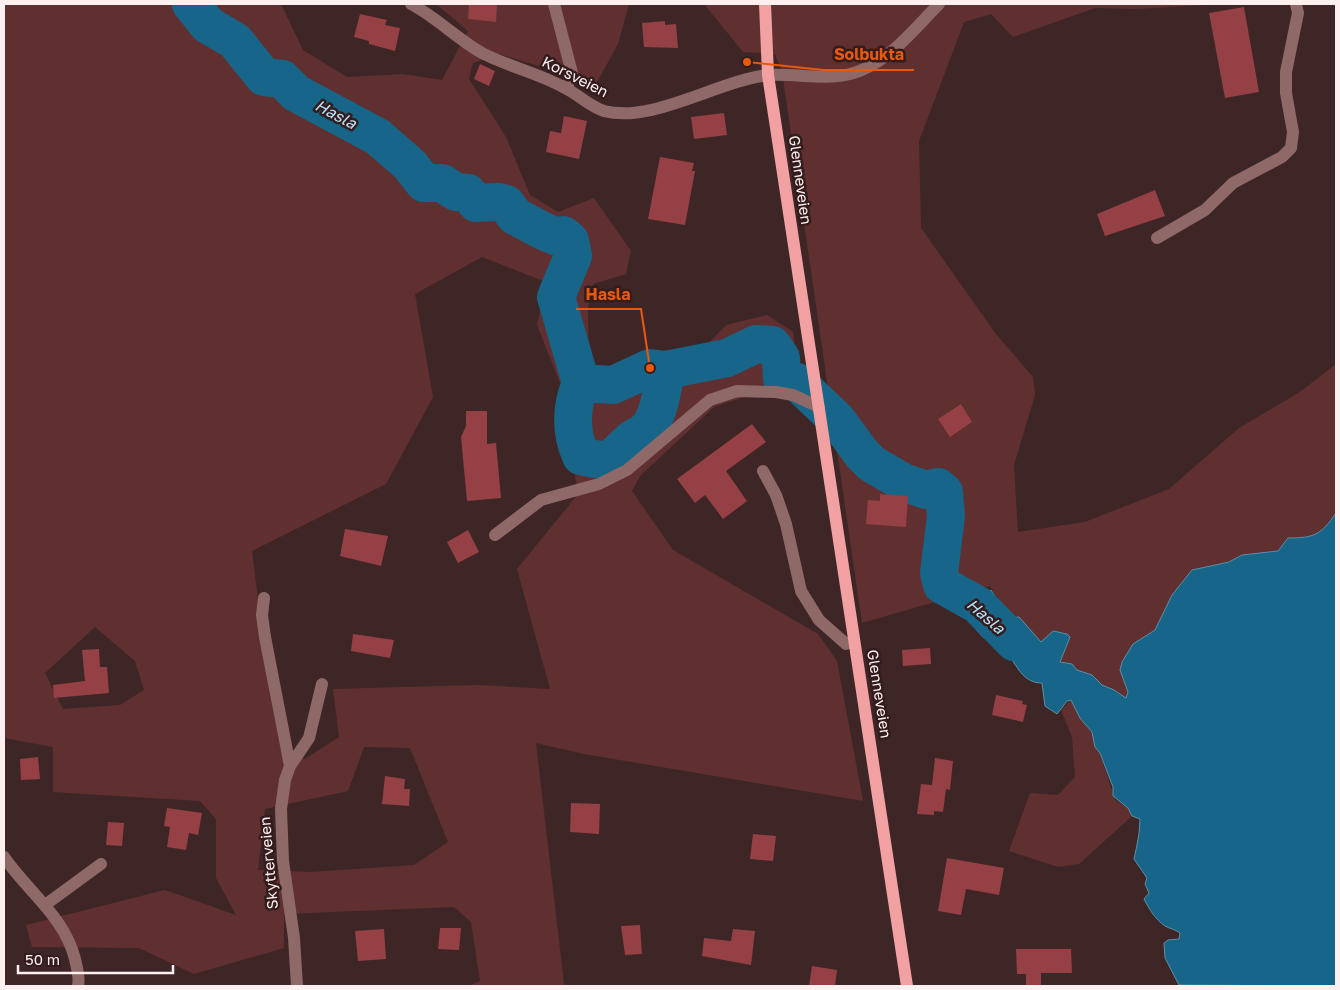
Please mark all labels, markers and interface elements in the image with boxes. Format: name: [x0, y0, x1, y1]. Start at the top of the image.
callout: Solbukta: [823, 39, 914, 70]
text: Solbukta: [834, 44, 904, 64]
street label: Korsveien: [539, 52, 611, 100]
water label: Hasla: [312, 95, 361, 134]
street label: Glenneveien: [786, 134, 816, 225]
callout: Hasla: [576, 278, 641, 309]
text: Hasla: [585, 284, 631, 304]
water label: Hasla: [963, 594, 1010, 639]
street label: Glenneveien: [864, 648, 896, 739]
street label: Skytterveien: [255, 816, 281, 910]
scale bar: [18, 942, 172, 974]
text: 50 m: [25, 950, 60, 968]

